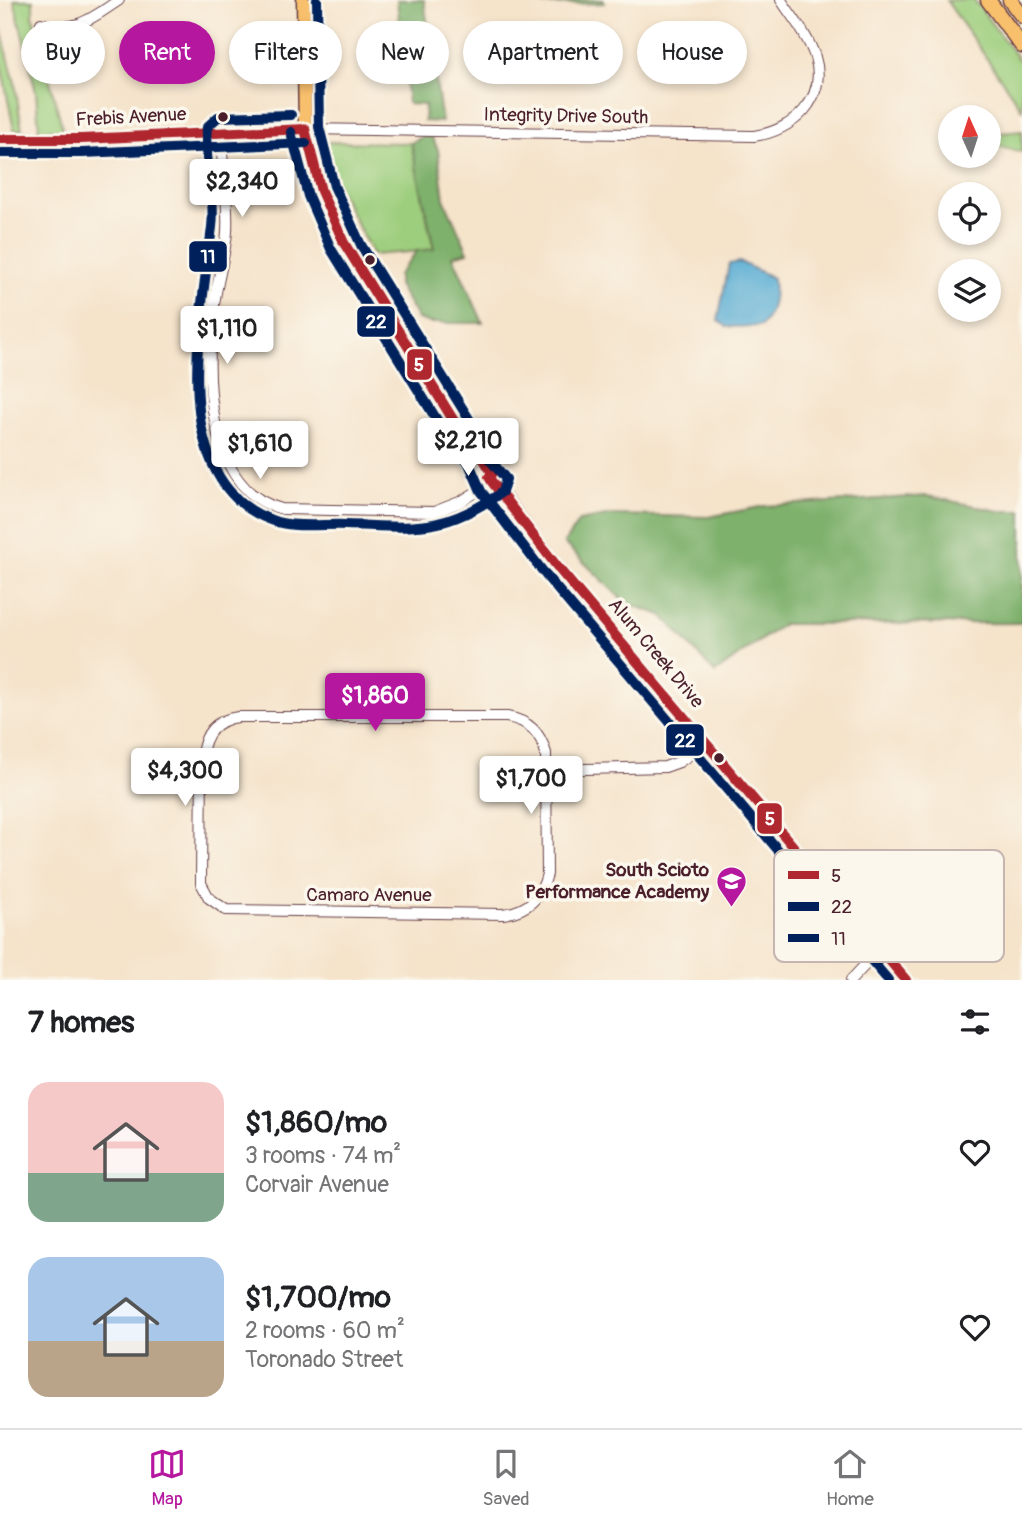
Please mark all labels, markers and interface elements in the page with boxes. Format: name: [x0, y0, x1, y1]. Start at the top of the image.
chip: Buy: [21, 21, 105, 84]
chip: Rent: [119, 21, 215, 84]
chip: Filters: [229, 21, 342, 84]
chip: New: [356, 21, 449, 84]
chip: Apartment: [463, 21, 623, 84]
chip: House: [637, 21, 747, 84]
street label: Frebis Avenue: [75, 102, 188, 132]
street label: Integrity Drive South: [483, 103, 649, 129]
north arrow: [938, 105, 1001, 168]
map controls: [938, 105, 1001, 322]
unlabelled marker: [216, 110, 230, 124]
pin: $2,340: [185, 160, 299, 219]
text: $2,340: [205, 167, 279, 196]
button: locate: [938, 182, 1001, 245]
line badge: 11: [188, 240, 228, 273]
text: 11: [201, 245, 215, 269]
unlabelled marker: [363, 253, 377, 267]
button: layers: [938, 259, 1001, 322]
line badge: 22: [356, 305, 396, 338]
pin: $1,110: [170, 306, 284, 366]
text: 22: [365, 310, 387, 334]
text: $1,110: [197, 314, 258, 343]
line badge: 5: [406, 348, 433, 381]
text: 5: [414, 353, 424, 377]
pin: $2,210: [411, 419, 525, 478]
pin: $1,610: [203, 421, 317, 481]
text: $2,210: [434, 426, 502, 455]
text: $1,610: [227, 429, 293, 458]
street label: Alum Creek Drive: [603, 593, 709, 713]
pin: $1,860: [318, 674, 432, 733]
text: $1,860: [341, 681, 409, 710]
line badge: 22: [665, 723, 705, 757]
text: 22: [674, 729, 696, 753]
pin: $4,300: [128, 748, 242, 808]
unlabelled marker: [712, 751, 726, 765]
text: $4,300: [147, 756, 223, 785]
pin: $1,700: [474, 756, 588, 816]
text: $1,700: [496, 764, 566, 793]
line badge: 5: [756, 802, 783, 835]
text: 5: [765, 807, 775, 831]
legend: [774, 850, 1004, 962]
place label: South Scioto Performance Academy: [525, 858, 710, 904]
school or university icon: South Scioto Performance Academy: [715, 864, 749, 908]
text: 5: [831, 864, 841, 888]
street label: Camaro Avenue: [306, 883, 432, 907]
text: 22: [831, 895, 852, 919]
text: 11: [831, 927, 846, 951]
icon: filters: [956, 1003, 994, 1041]
text: 7 homes: [28, 1004, 135, 1041]
text: $1,860/mo: [245, 1104, 387, 1141]
icon: home: [84, 1110, 168, 1194]
icon: heart: [956, 1133, 994, 1171]
text: 3 rooms · 74 m²: [245, 1141, 401, 1170]
text: Corvair Avenue: [245, 1170, 389, 1199]
text: $1,700/mo: [245, 1279, 391, 1316]
icon: home: [84, 1285, 168, 1369]
icon: heart: [956, 1308, 994, 1346]
text: 2 rooms · 60 m²: [245, 1316, 405, 1345]
text: Toronado Street: [245, 1345, 403, 1374]
tab: Map: [148, 1445, 186, 1511]
tab: Saved: [482, 1445, 530, 1511]
tab: Home: [826, 1445, 874, 1511]

